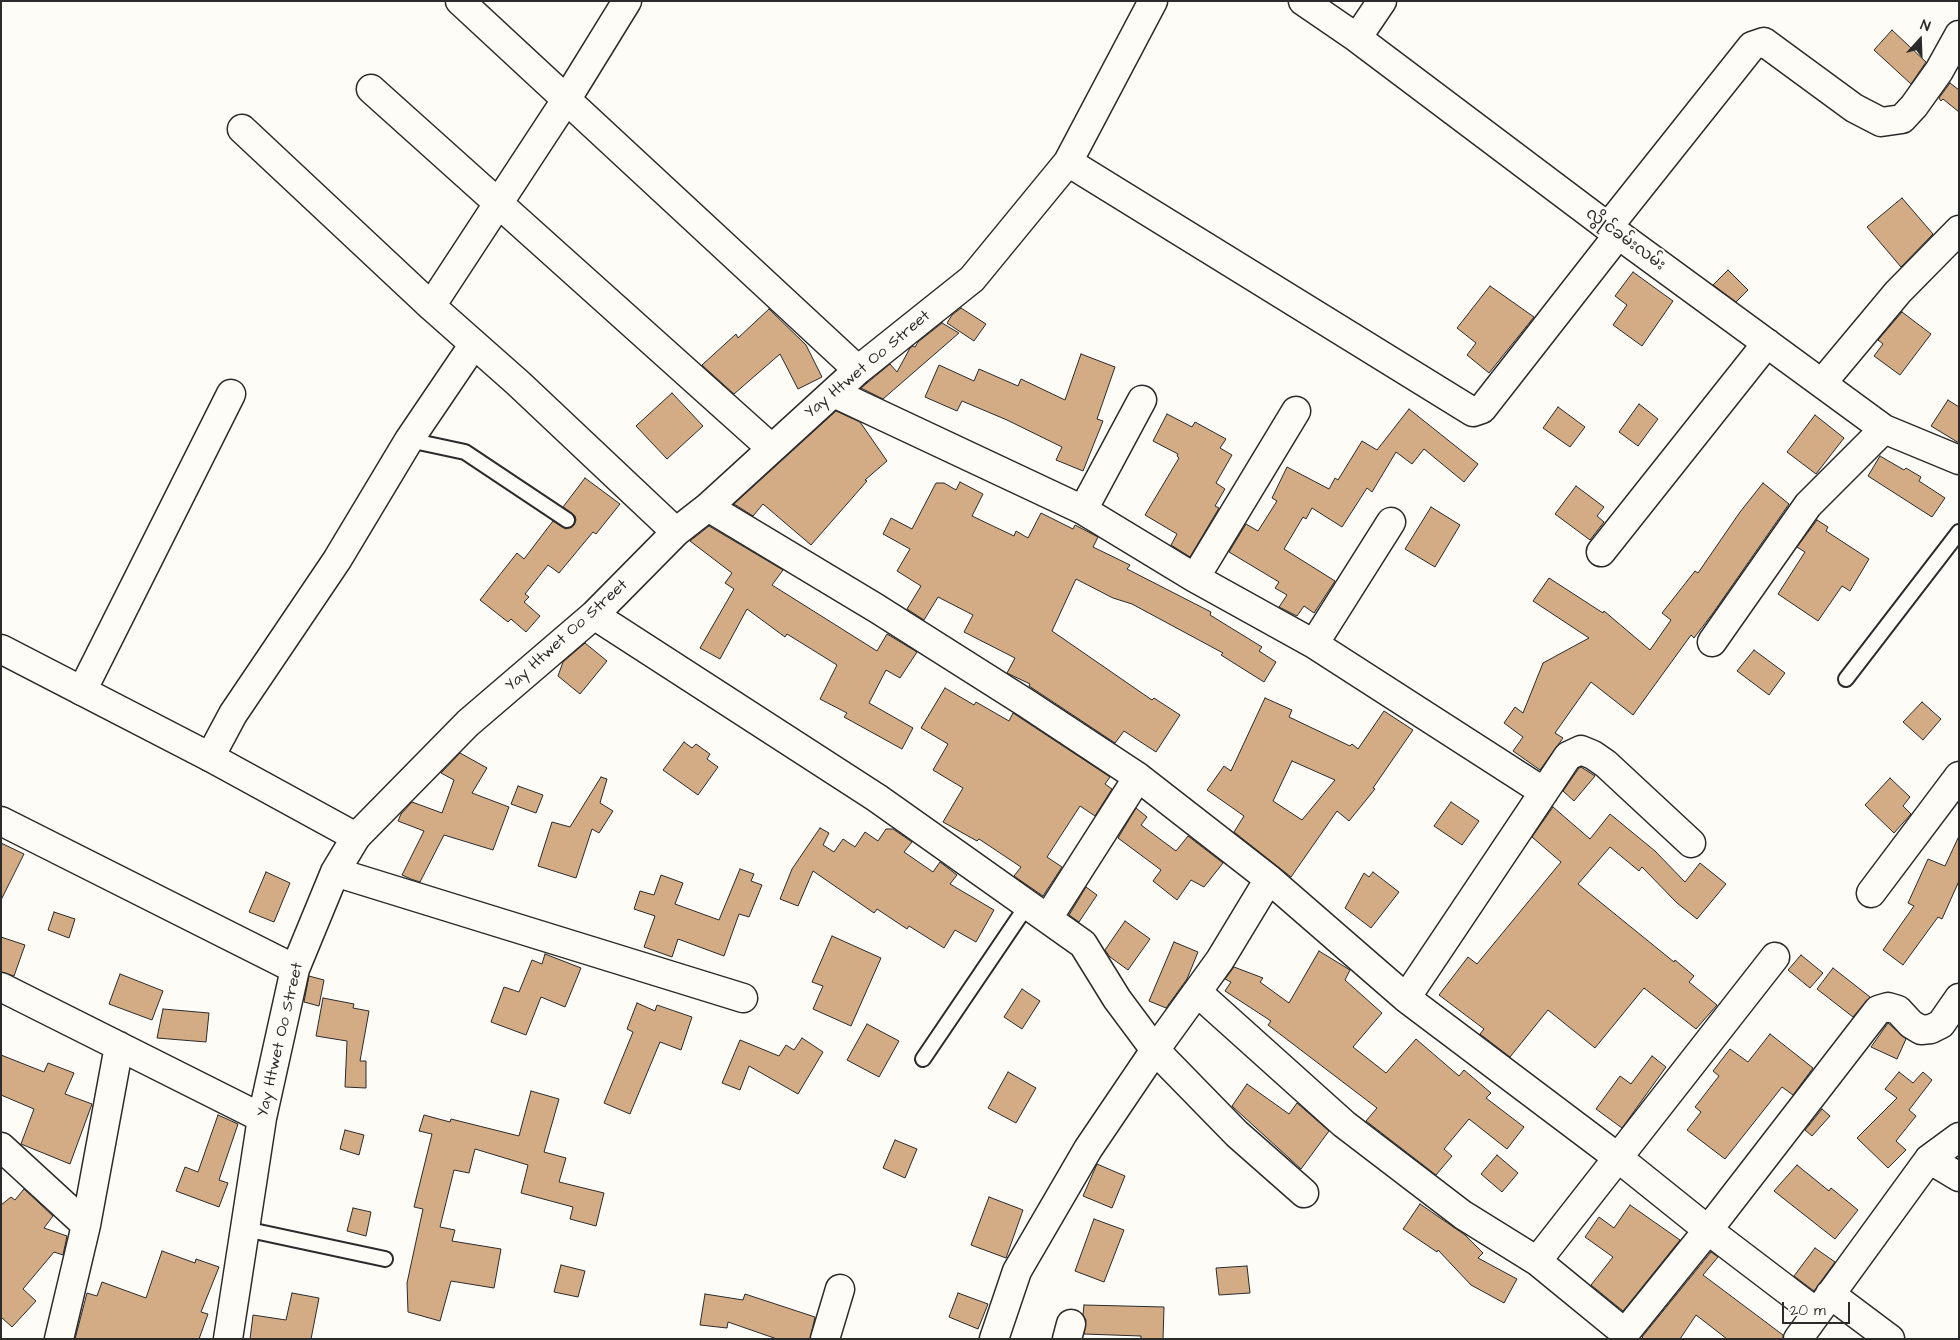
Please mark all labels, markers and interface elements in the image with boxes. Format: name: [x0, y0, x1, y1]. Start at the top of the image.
north arrow: [1895, 15, 1945, 65]
text: N: [1918, 15, 1933, 37]
street label: လွိုင်ခမ်းလမ်း: [1581, 205, 1669, 275]
street label: Yay Htwet Oo Street: [801, 307, 935, 423]
street label: Yay Htwet Oo Street: [502, 576, 632, 696]
street label: Yay Htwet Oo Street: [254, 961, 308, 1119]
scale bar: [1785, 1292, 1852, 1324]
text: 20 m: [1790, 1300, 1826, 1321]

